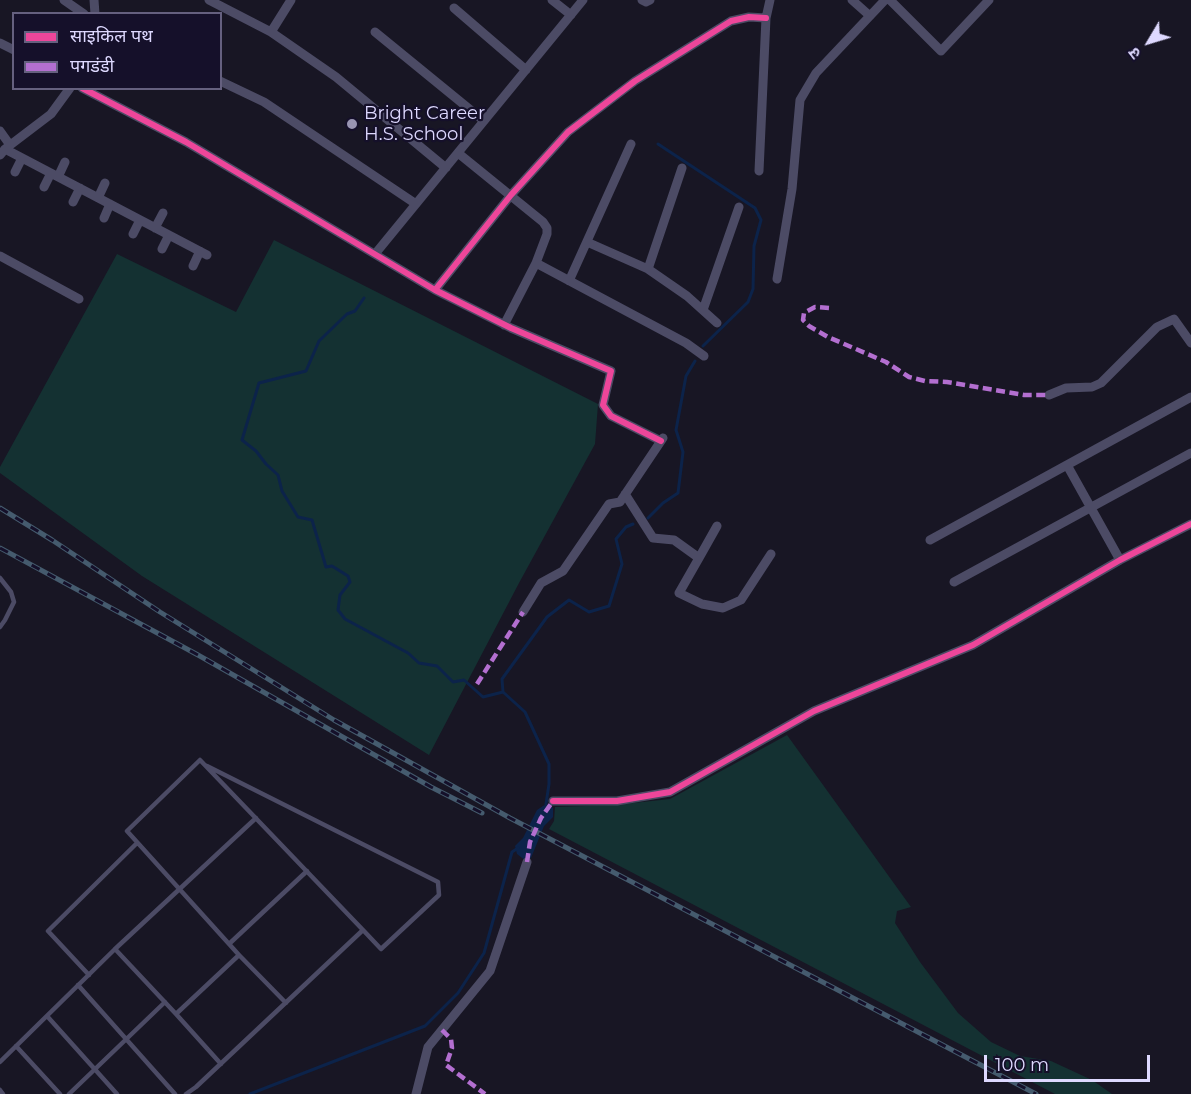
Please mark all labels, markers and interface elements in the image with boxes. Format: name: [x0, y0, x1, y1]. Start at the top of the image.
legend: [12, 12, 222, 90]
north arrow: [1119, 12, 1179, 72]
text: साइकिल पथ: [70, 25, 153, 47]
text: उ: [1124, 44, 1145, 63]
text: पगडंडी: [70, 55, 114, 77]
place label: Bright Career H.S. School: [364, 103, 485, 146]
marker: Bright Career H.S. School: [345, 117, 359, 131]
scale bar: [987, 1043, 1154, 1081]
text: 100 m: [995, 1054, 1049, 1076]

